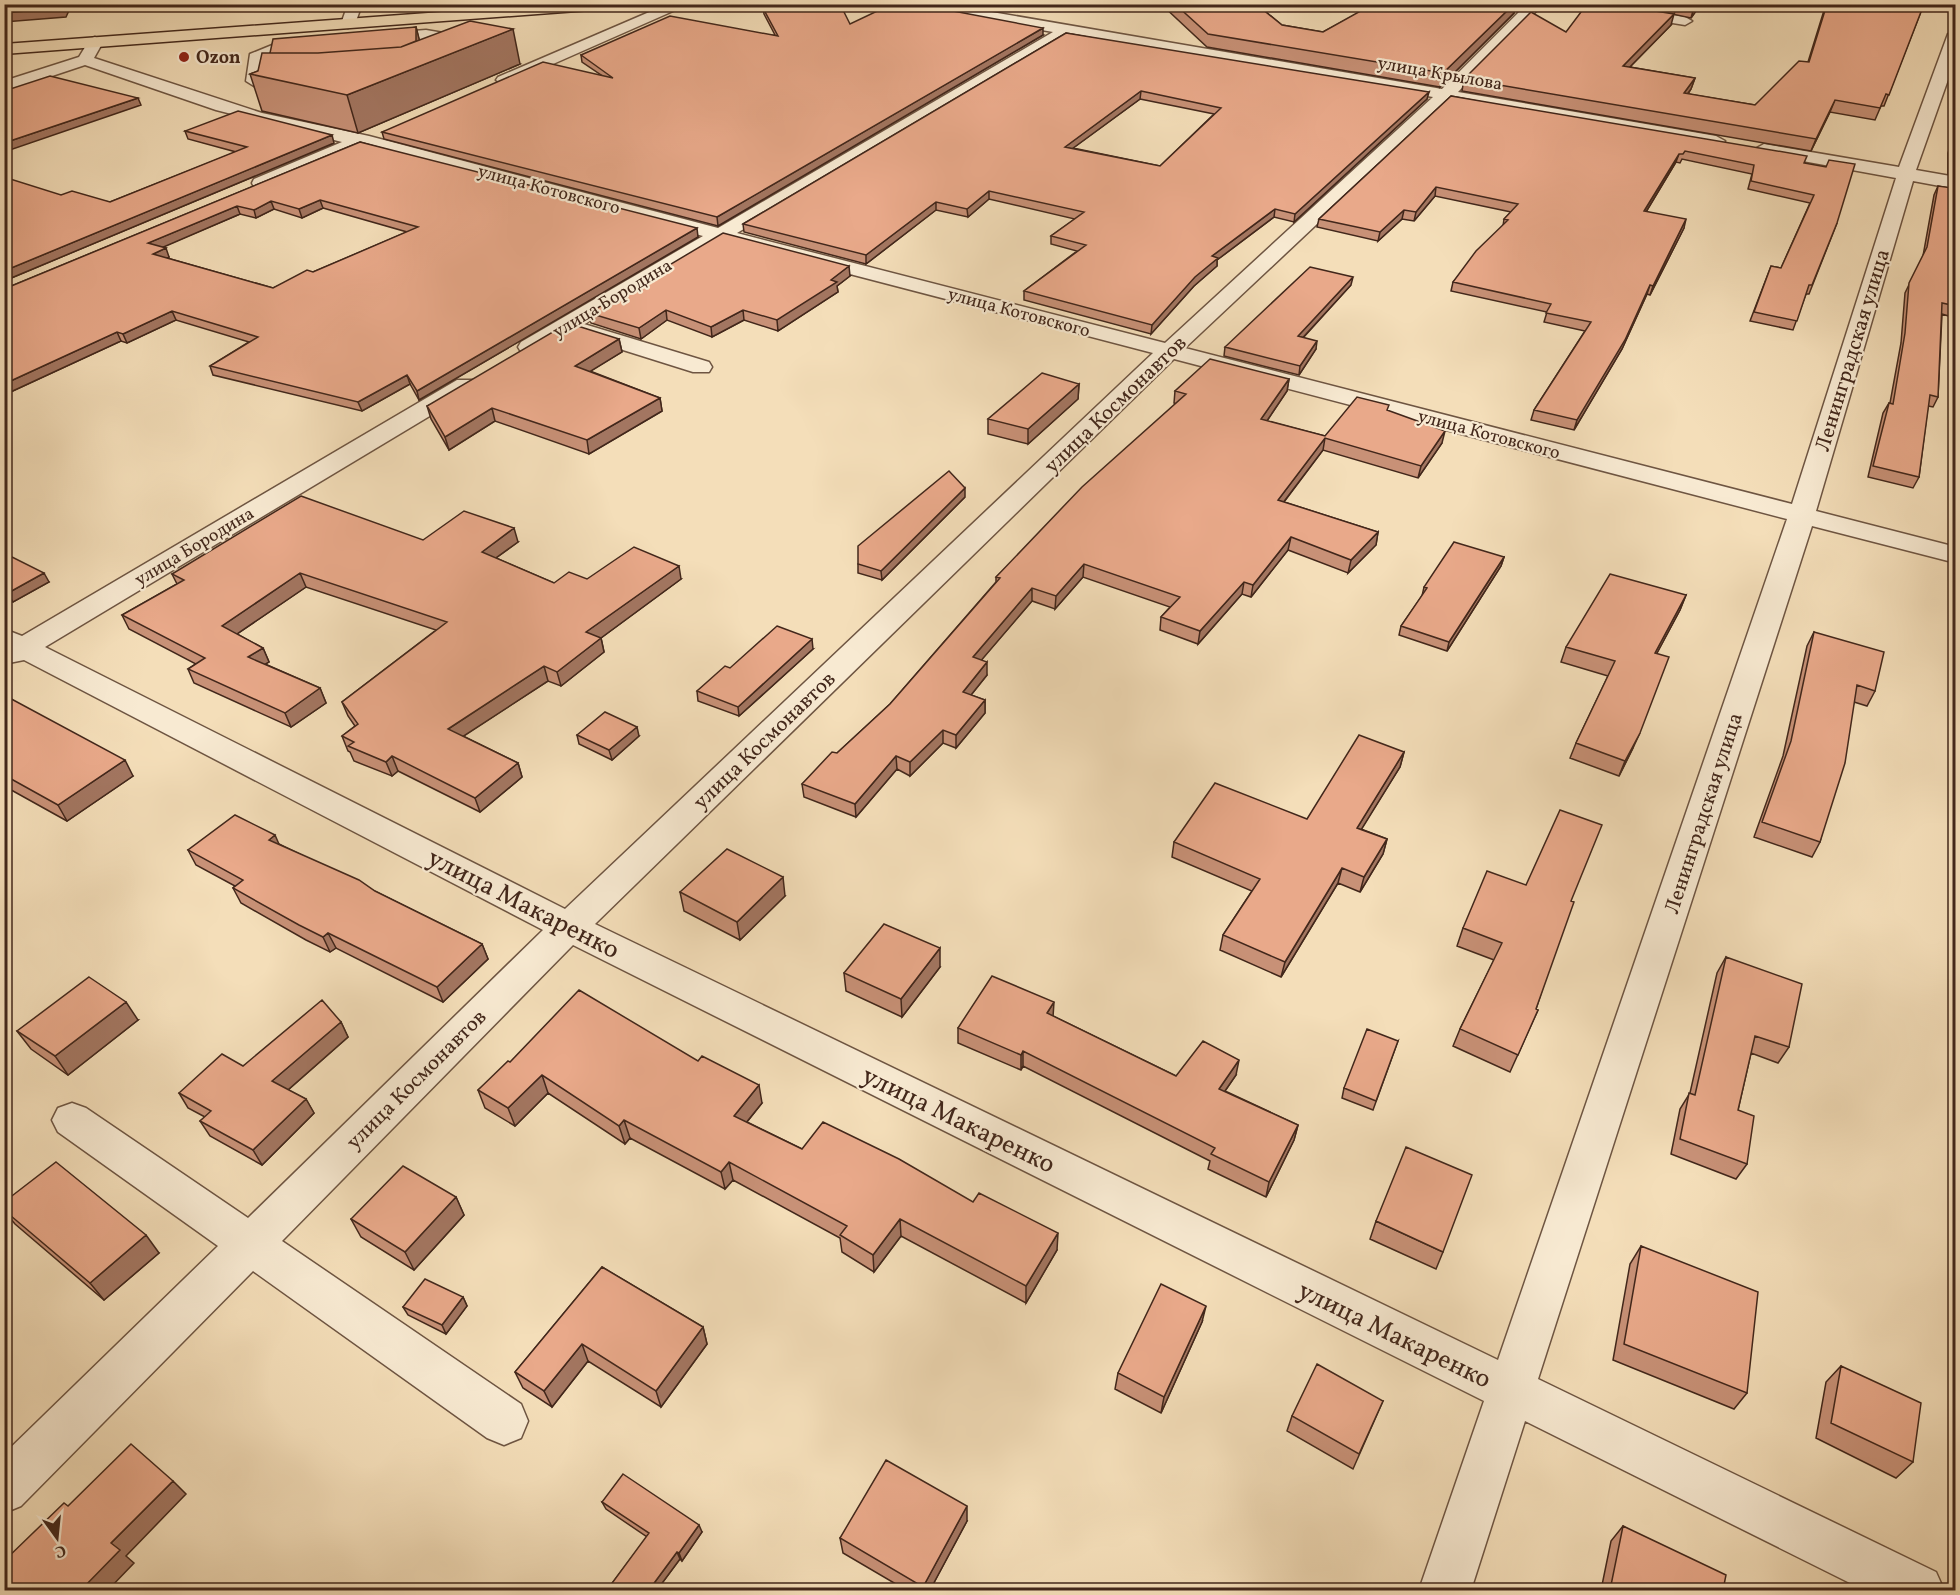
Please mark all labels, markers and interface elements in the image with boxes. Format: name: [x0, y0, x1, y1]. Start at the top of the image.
place label: Ozon: [196, 46, 241, 71]
marker: Ozon: [177, 50, 191, 64]
street label: улица Крылова: [1375, 51, 1504, 98]
street label: улица Котовского: [475, 159, 623, 221]
street label: Ленинградская улица: [1809, 246, 1898, 455]
street label: улица Бородина: [548, 254, 677, 345]
street label: улица Котовского: [945, 282, 1093, 344]
street label: улица Космонавтов: [1038, 329, 1194, 481]
street label: улица Котовского: [1415, 404, 1563, 466]
street label: улица Бородина: [130, 502, 259, 593]
street label: улица Космонавтов: [687, 665, 843, 817]
street label: Ленинградская улица: [1658, 709, 1751, 918]
street label: улица Макаренко: [421, 841, 625, 969]
street label: улица Космонавтов: [340, 1003, 494, 1157]
street label: улица Макаренко: [855, 1058, 1061, 1183]
street label: улица Макаренко: [1291, 1273, 1497, 1398]
north arrow: [27, 1508, 87, 1568]
text: С: [53, 1539, 68, 1563]

